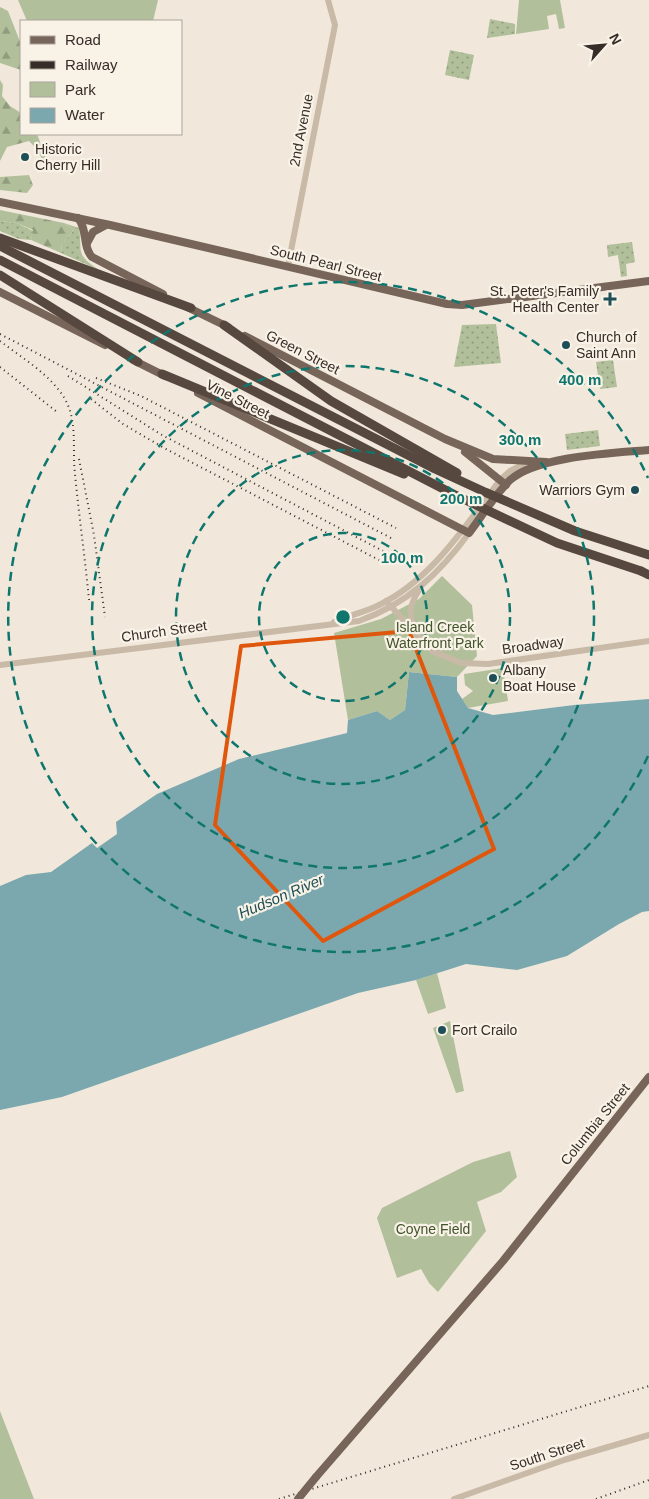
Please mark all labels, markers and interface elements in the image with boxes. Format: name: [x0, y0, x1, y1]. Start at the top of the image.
legend: [20, 20, 182, 135]
north arrow: [579, 20, 629, 70]
text: Road: [65, 31, 101, 48]
text: N: [606, 31, 625, 47]
text: Railway: [65, 56, 118, 73]
text: Park: [65, 81, 96, 98]
street label: 2nd Avenue: [286, 92, 316, 168]
text: Water: [65, 106, 104, 123]
place label: Historic Cherry Hill: [35, 141, 100, 173]
marker: Historic Cherry Hill: [19, 151, 31, 163]
street label: South Pearl Street: [269, 241, 384, 285]
place label: St. Peter's Family Health Center: [490, 283, 599, 315]
marker: St. Peter's Family Health Center: [603, 292, 617, 306]
street label: Green Street: [264, 327, 342, 377]
place label: Church of Saint Ann: [576, 329, 637, 361]
marker: Church of Saint Ann: [560, 339, 572, 351]
text: 400 m: [559, 371, 601, 388]
street label: Vine Street: [204, 376, 272, 422]
text: 300 m: [499, 431, 541, 448]
place label: Warriors Gym: [539, 482, 625, 498]
marker: Warriors Gym: [629, 484, 641, 496]
text: 200 m: [440, 490, 482, 507]
text: 100 m: [381, 549, 423, 566]
centre of rings: [334, 608, 352, 626]
street label: Church Street: [120, 617, 208, 645]
park label: Island Creek Waterfront Park: [386, 619, 485, 651]
street label: Broadway: [501, 633, 565, 657]
place label: Albany Boat House: [503, 662, 576, 694]
marker: Albany Boat House: [487, 672, 499, 684]
water label: Hudson River: [236, 870, 327, 922]
place label: Fort Crailo: [452, 1022, 518, 1038]
marker: Fort Crailo: [436, 1024, 448, 1036]
street label: Columbia Street: [557, 1080, 633, 1168]
park label: Coyne Field: [396, 1221, 470, 1237]
street label: South Street: [508, 1434, 587, 1474]

